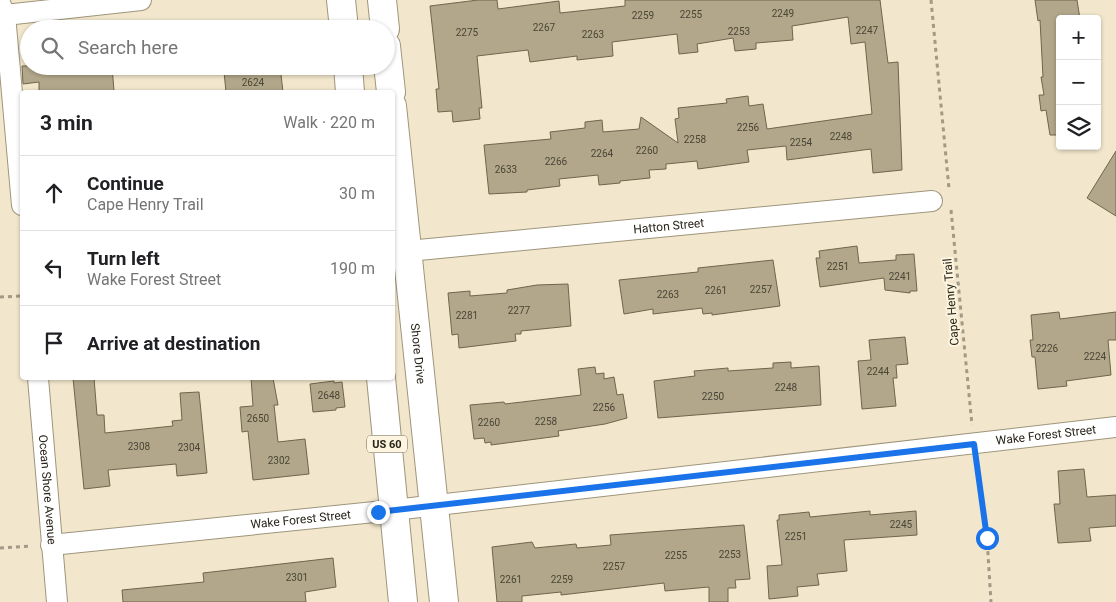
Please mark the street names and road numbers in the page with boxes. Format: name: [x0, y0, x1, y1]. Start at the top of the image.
street label: Hatton Street: [633, 216, 705, 236]
street label: Cape Henry Trail: [940, 258, 962, 346]
street label: Shore Drive: [408, 323, 428, 385]
street label: Wake Forest Street: [995, 422, 1097, 448]
street label: Ocean Shore Avenue: [36, 434, 59, 545]
road number: US 60: [367, 436, 407, 452]
street label: Wake Forest Street: [250, 507, 352, 532]

